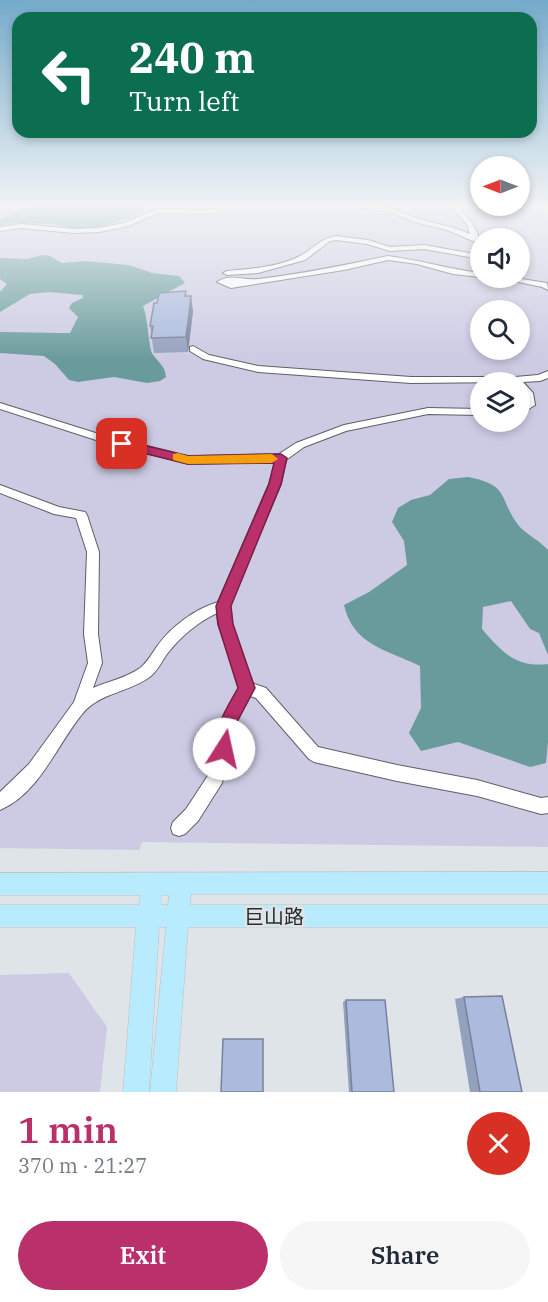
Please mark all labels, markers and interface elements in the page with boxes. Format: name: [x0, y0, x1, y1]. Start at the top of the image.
text: 240 m: [129, 30, 255, 85]
icon: left: [30, 36, 108, 114]
text: Turn left: [129, 83, 240, 118]
north arrow: [470, 156, 530, 216]
map controls: [470, 156, 530, 432]
button: sound: [470, 228, 530, 288]
button: search: [470, 300, 530, 360]
button: layers: [470, 372, 530, 432]
pin: [96, 418, 147, 469]
icon: arrive: [105, 427, 138, 460]
position arrow: [192, 717, 256, 781]
street label: 巨山路: [244, 903, 304, 930]
text: 1 min: [18, 1106, 118, 1153]
button: close: [467, 1112, 530, 1175]
text: 370 m · 21:27: [18, 1152, 147, 1179]
button: Exit: [18, 1221, 268, 1290]
button: Share: [280, 1221, 530, 1290]

